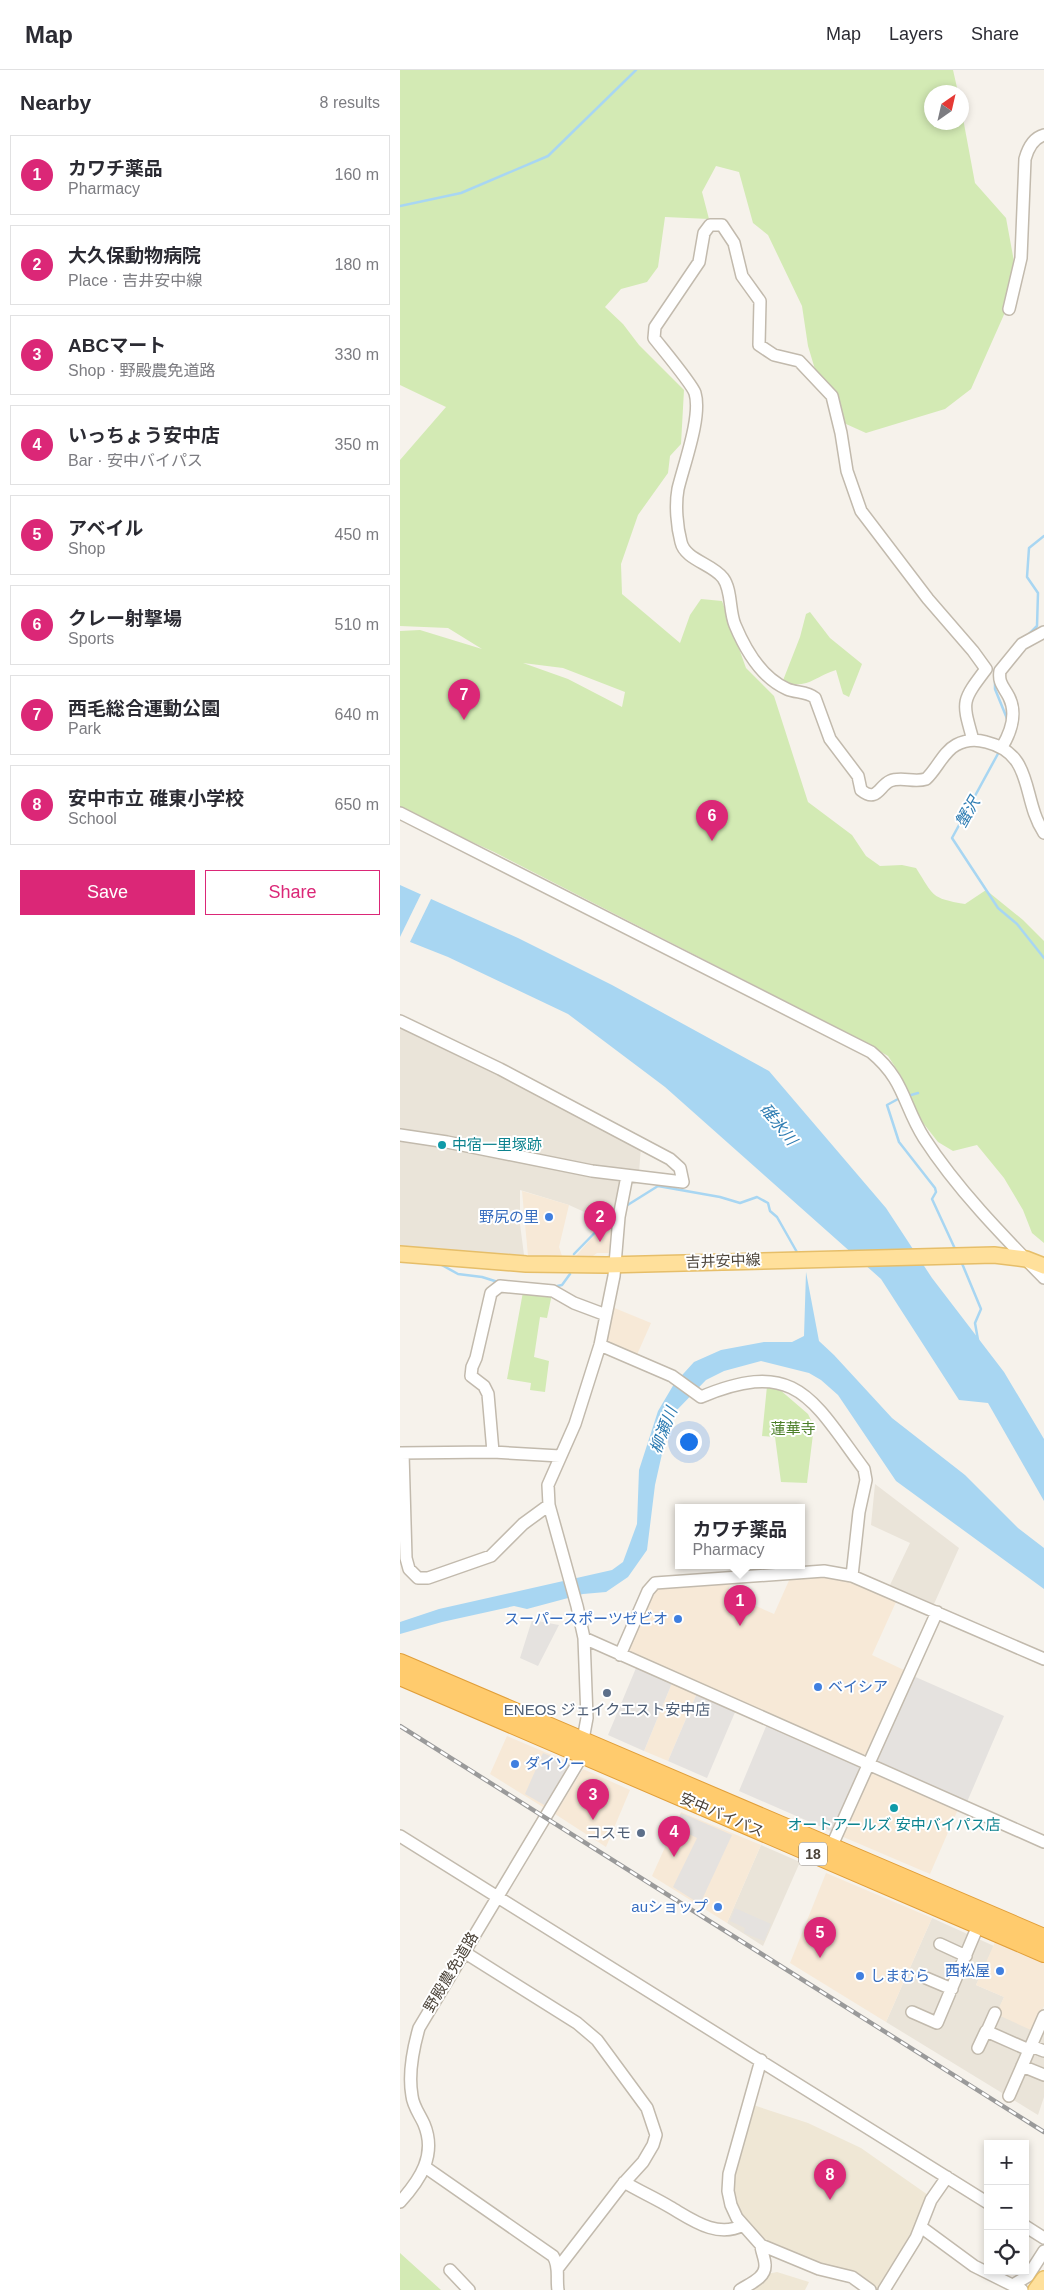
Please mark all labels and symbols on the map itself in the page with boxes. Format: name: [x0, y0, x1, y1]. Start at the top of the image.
north arrow: [924, 85, 969, 130]
pin: 7: [448, 679, 480, 720]
water label: 蟹沢: [952, 792, 984, 830]
pin: 6: [696, 800, 728, 841]
water label: 碓氷川: [757, 1100, 802, 1150]
place label: 中宿一里塚跡: [452, 1136, 542, 1153]
marker: 中宿一里塚跡: [436, 1139, 448, 1151]
pin: 2: [584, 1201, 616, 1242]
place label: 野尻の里: [479, 1208, 539, 1225]
marker: 野尻の里: [543, 1211, 555, 1223]
street label: 吉井安中線: [685, 1251, 761, 1270]
water label: 柳瀬川: [647, 1403, 681, 1456]
park label: 蓮華寺: [770, 1420, 816, 1437]
your location: [676, 1429, 702, 1455]
pin: 1: [724, 1585, 756, 1626]
place label: スーパースポーツゼビオ: [504, 1610, 668, 1627]
marker: スーパースポーツゼビオ: [672, 1613, 684, 1625]
place label: ベイシア: [828, 1678, 888, 1695]
marker: ベイシア: [812, 1681, 824, 1693]
marker: ENEOS ジェイクエスト安中店: [601, 1687, 613, 1699]
place label: ENEOS ジェイクエスト安中店: [504, 1701, 710, 1718]
place label: ダイソー: [525, 1755, 585, 1772]
marker: ダイソー: [509, 1758, 521, 1770]
pin: 3: [577, 1779, 609, 1820]
street label: 安中バイパス: [678, 1789, 767, 1840]
marker: オートアールズ 安中バイパス店: [888, 1802, 900, 1814]
pin: 4: [658, 1816, 690, 1857]
place label: オートアールズ 安中バイパス店: [788, 1816, 1000, 1833]
place label: コスモ: [586, 1824, 631, 1841]
marker: コスモ: [635, 1827, 647, 1839]
road number: 18: [799, 1842, 827, 1866]
place label: auショップ: [631, 1898, 708, 1915]
marker: auショップ: [712, 1901, 724, 1913]
pin: 5: [804, 1917, 836, 1958]
street label: 野殿農免道路: [420, 1929, 481, 2015]
place label: 西松屋: [945, 1962, 990, 1979]
marker: 西松屋: [994, 1965, 1006, 1977]
place label: しまむら: [870, 1967, 930, 1984]
marker: しまむら: [854, 1970, 866, 1982]
pin: 8: [814, 2159, 846, 2200]

